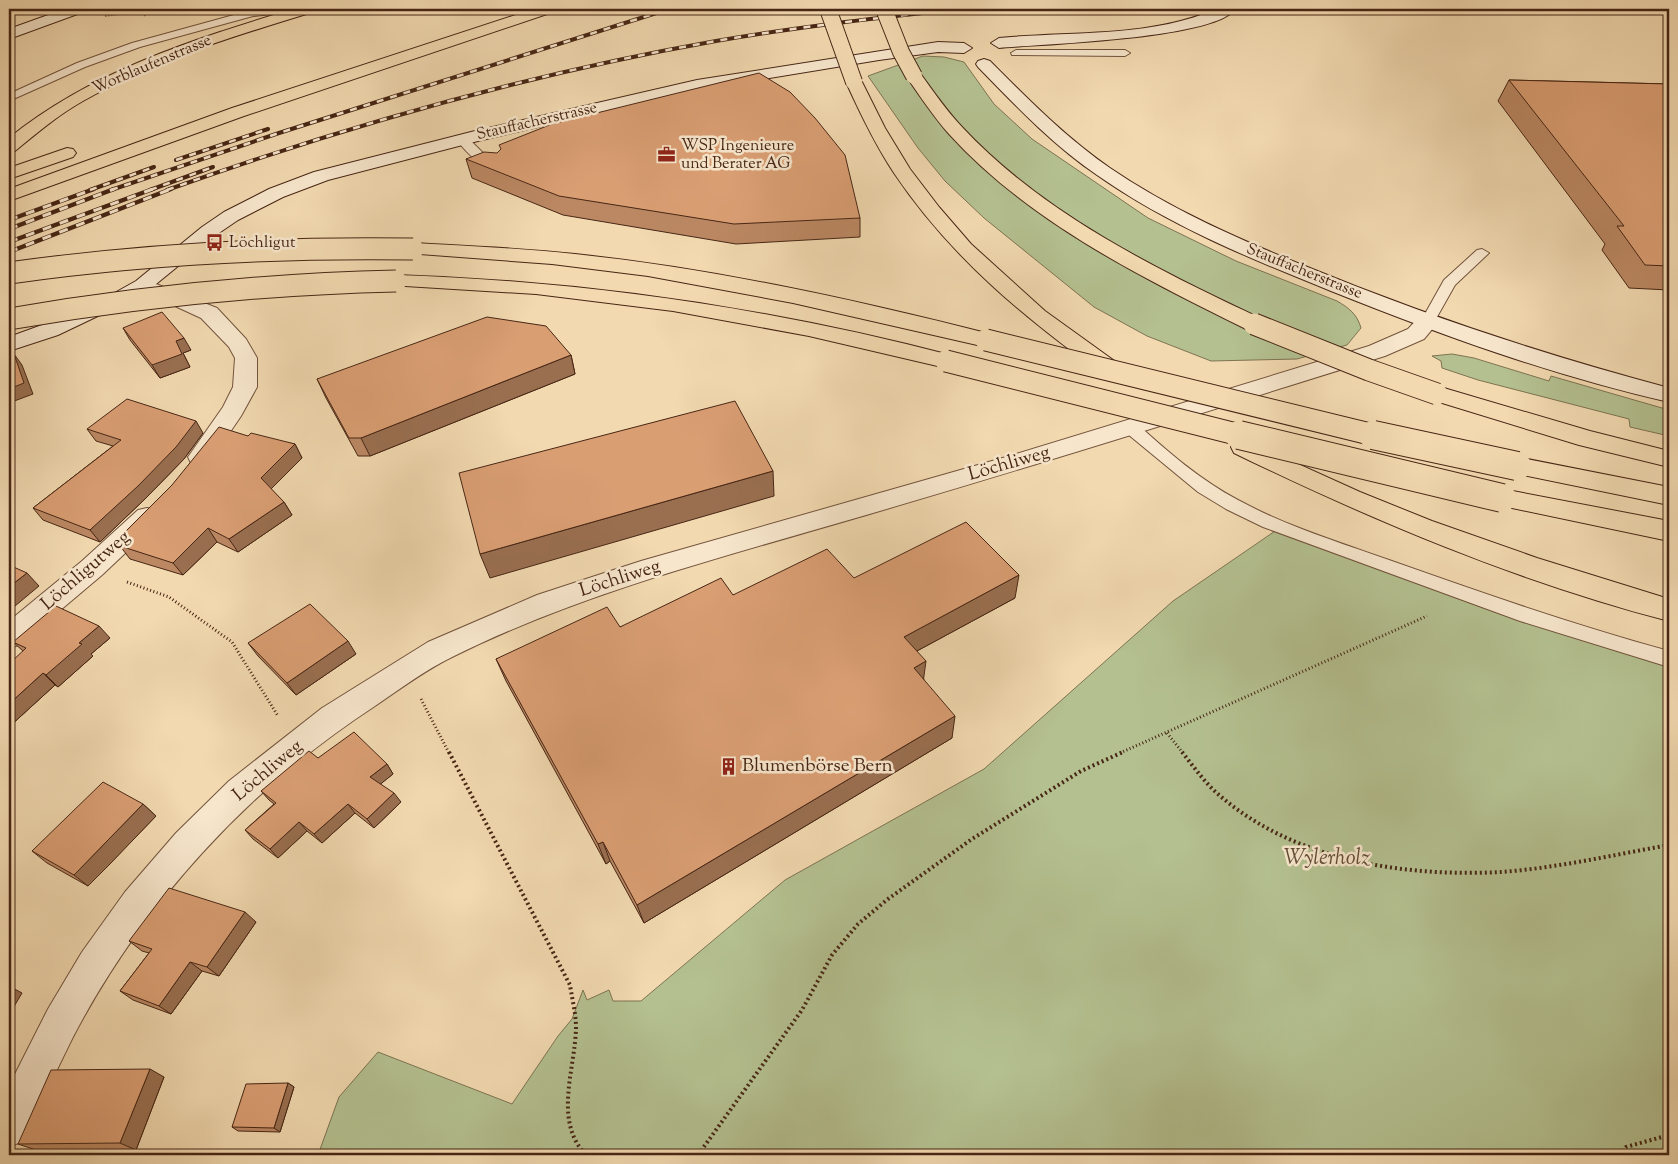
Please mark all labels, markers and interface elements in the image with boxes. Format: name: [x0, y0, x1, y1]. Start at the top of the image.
street label: Worblaufenstrasse: [89, 29, 215, 101]
street label: Stauffacherstrasse: [474, 97, 600, 147]
place label: WSP Ingenieure und Berater AG: [681, 135, 794, 176]
office icon: WSP Ingenieure und Berater AG: [657, 145, 677, 165]
place label: Löchligut: [229, 232, 296, 255]
bus stop icon: Löchligut: [205, 233, 225, 253]
street label: Stauffacherstrasse: [1243, 238, 1365, 306]
street label: Löchliweg: [965, 439, 1053, 489]
street label: Löchligutweg: [35, 525, 137, 617]
street label: Löchliweg: [576, 553, 664, 605]
street label: Löchliweg: [227, 734, 309, 808]
place label: Blumenbörse Bern: [742, 753, 893, 780]
building icon: Blumenbörse Bern: [718, 756, 738, 776]
park label: Wylerholz: [1284, 843, 1370, 875]

